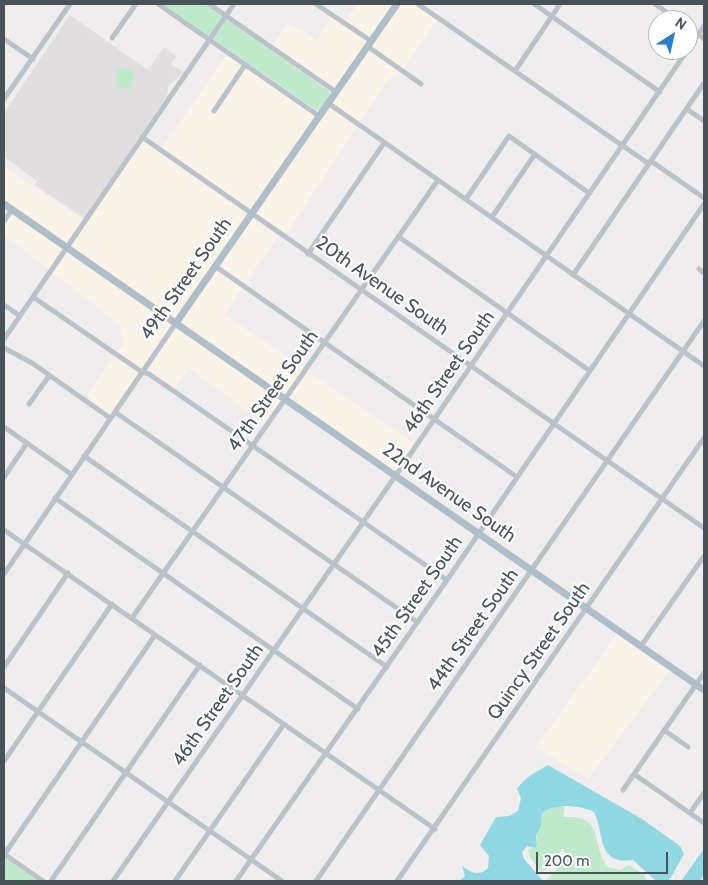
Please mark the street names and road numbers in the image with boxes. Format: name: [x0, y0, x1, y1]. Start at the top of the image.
street label: 49th Street South: [135, 213, 237, 345]
street label: 20th Avenue South: [311, 232, 453, 340]
street label: 46th Street South: [398, 306, 500, 438]
street label: 47th Street South: [223, 326, 323, 456]
street label: 22nd Avenue South: [378, 438, 520, 548]
street label: 45th Street South: [366, 532, 468, 662]
street label: 44th Street South: [422, 564, 524, 696]
street label: Quincy Street South: [483, 578, 595, 724]
street label: 46th Street South: [167, 639, 269, 771]

